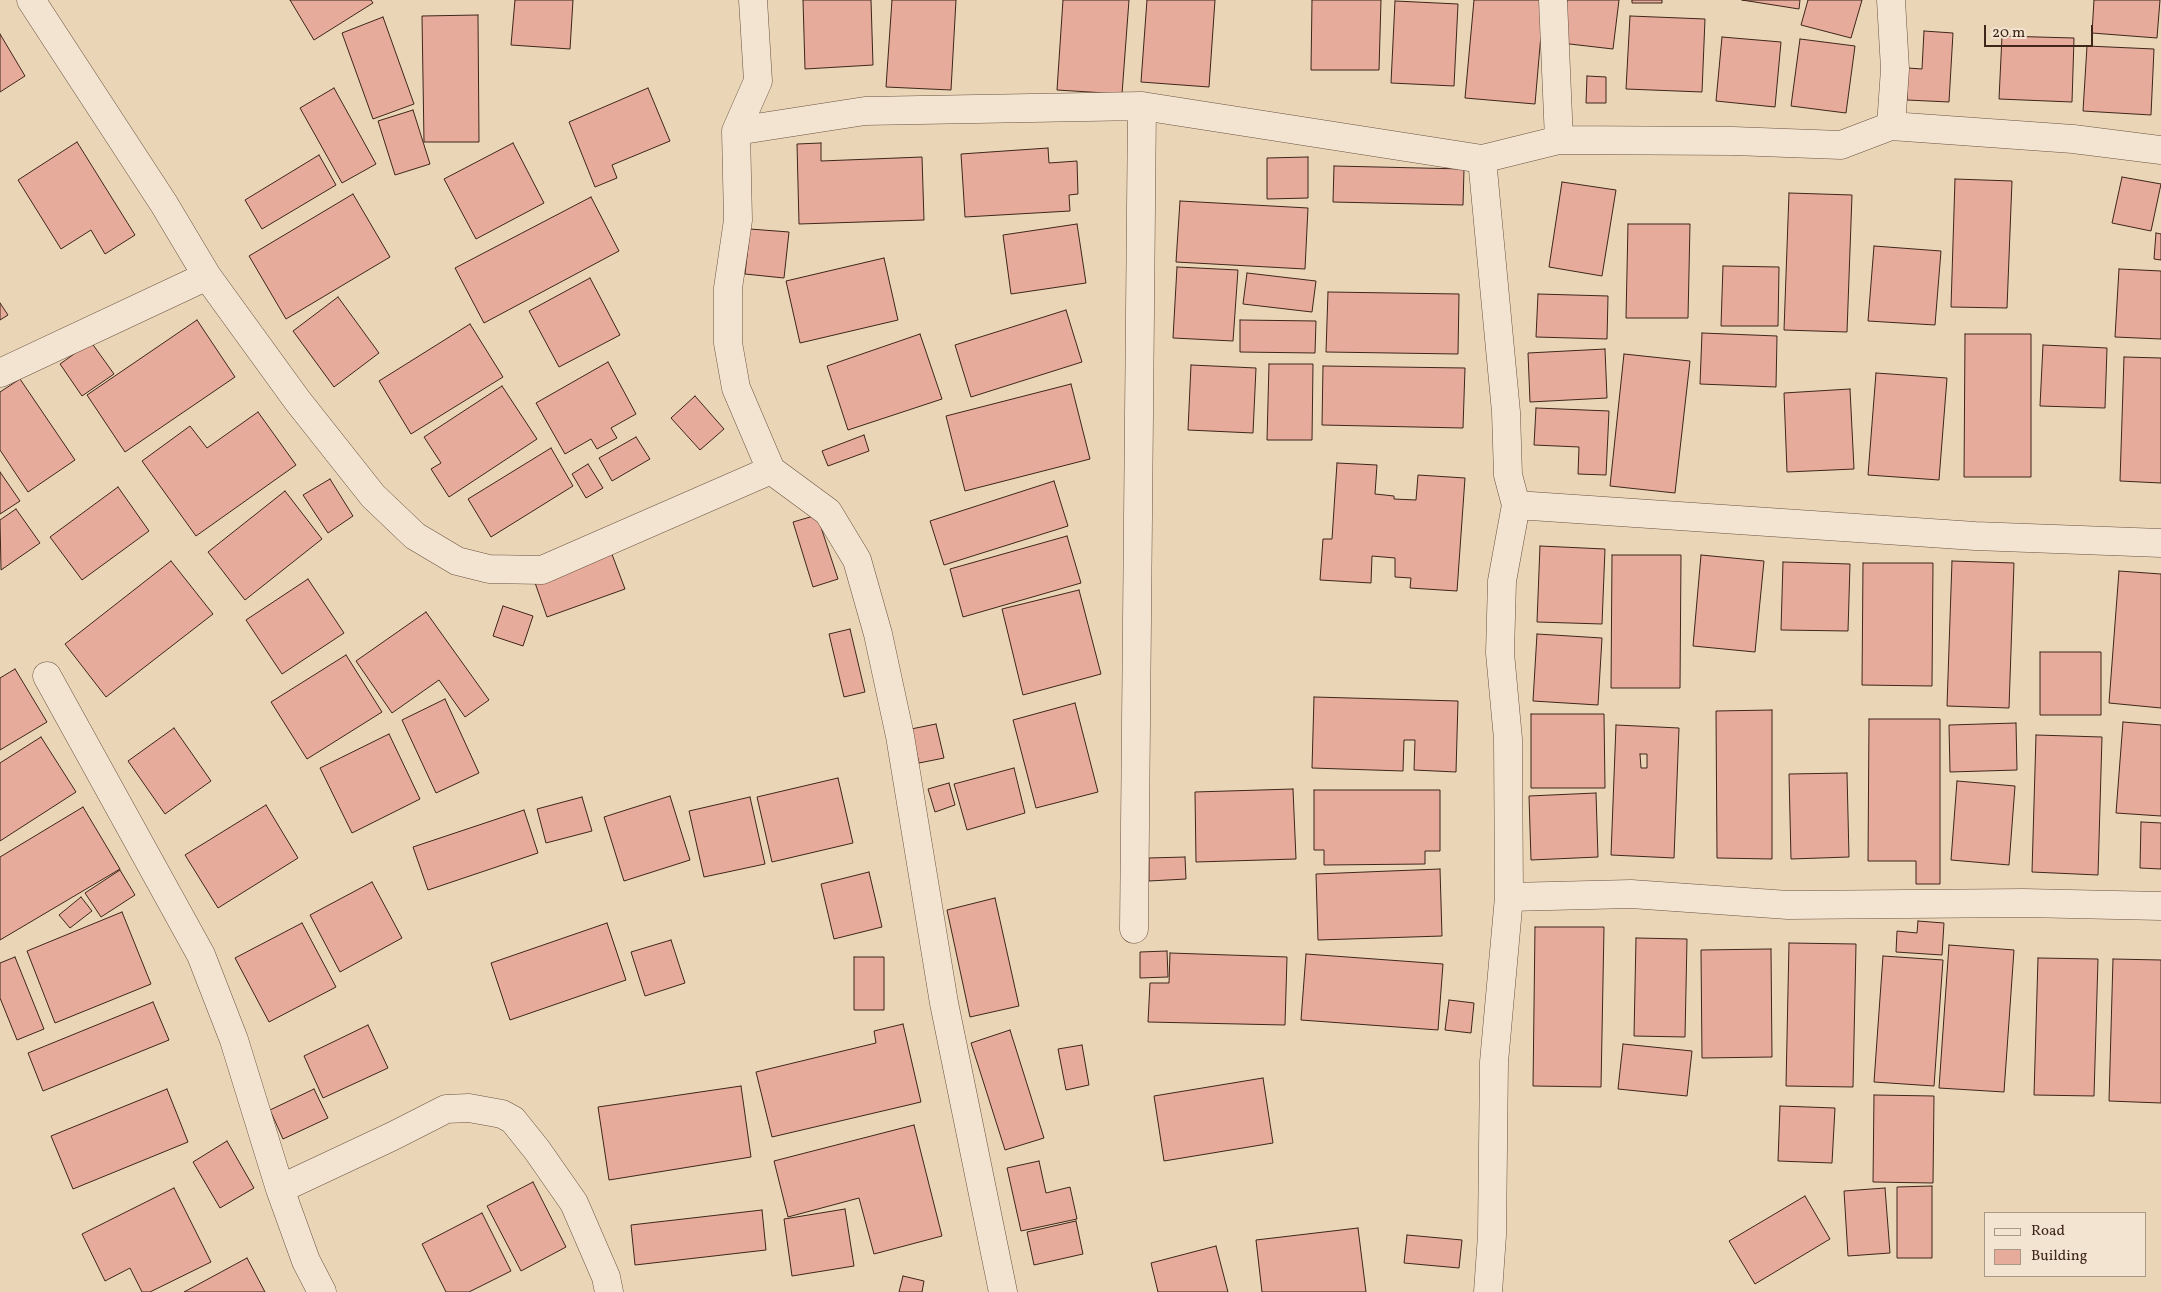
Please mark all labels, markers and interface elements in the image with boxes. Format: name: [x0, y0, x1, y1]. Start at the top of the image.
scale bar: [1986, 15, 2095, 47]
text: 20 m: [1992, 23, 2025, 44]
legend: [1984, 1212, 2146, 1277]
text: Road: [2031, 1221, 2065, 1242]
text: Building: [2031, 1246, 2087, 1267]

